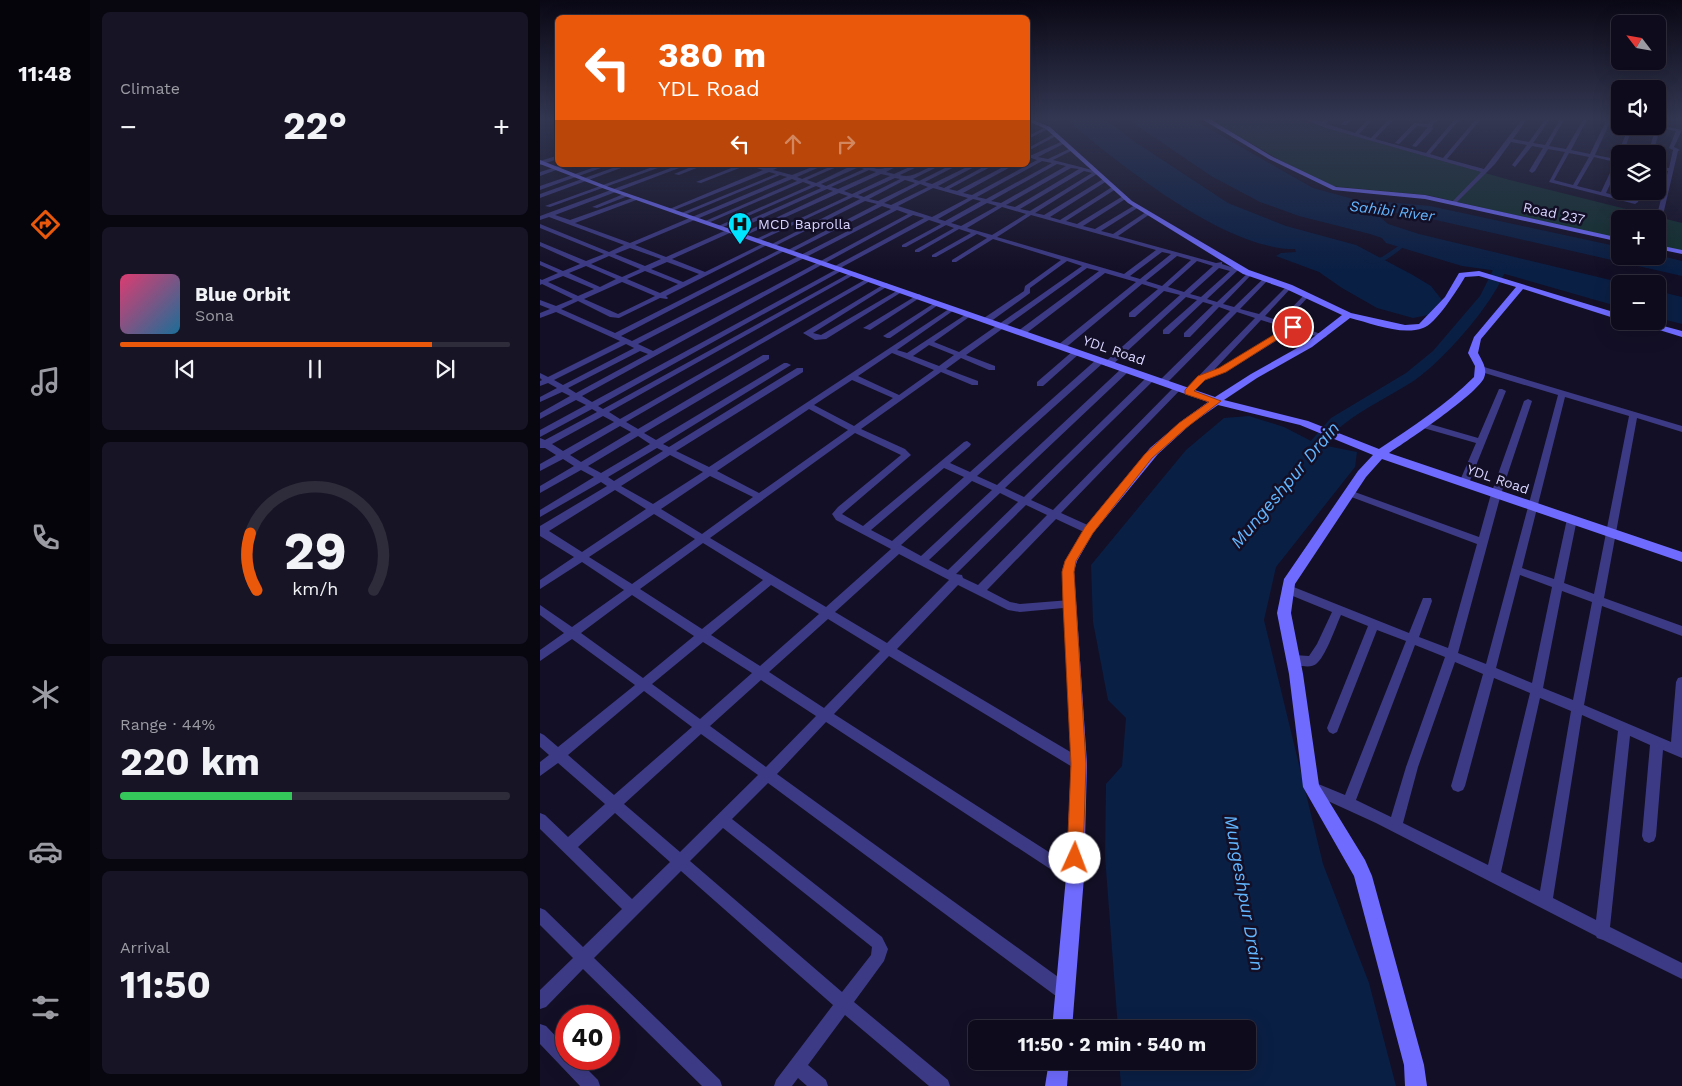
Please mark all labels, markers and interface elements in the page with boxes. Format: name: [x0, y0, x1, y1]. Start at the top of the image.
north arrow: [1611, 15, 1666, 70]
map controls: [1611, 15, 1666, 330]
text: 380 m: [658, 34, 766, 76]
icon: left: [575, 35, 640, 100]
text: 11:48: [18, 61, 72, 86]
text: YDL Road: [658, 76, 760, 101]
text: Climate: [120, 79, 180, 98]
button: sound: [1611, 80, 1666, 135]
text: 22°: [283, 104, 347, 148]
text: −: [120, 110, 137, 143]
text: +: [493, 110, 510, 143]
icon: left: [726, 130, 754, 158]
icon: ahead: [779, 130, 807, 158]
icon: right: [832, 130, 860, 158]
button: layers: [1611, 145, 1666, 200]
water label: Sahibi River: [1349, 197, 1437, 225]
street label: Road 237: [1522, 199, 1586, 227]
icon: directions: [28, 207, 63, 242]
button: +: [1611, 210, 1666, 265]
hospital icon: MCD Baprolla: [727, 211, 753, 245]
place label: MCD Baprolla: [758, 216, 851, 232]
button: −: [1611, 275, 1666, 330]
text: Blue Orbit: [195, 283, 290, 306]
text: Sona: [195, 306, 234, 325]
pin: [1272, 306, 1314, 348]
icon: arrive: [1279, 313, 1307, 341]
street label: YDL Road: [1081, 332, 1147, 368]
icon: previous: [171, 355, 199, 383]
icon: pause: [301, 355, 329, 383]
icon: next: [431, 355, 459, 383]
icon: music: [28, 364, 63, 399]
water label: Mungeshpur Drain: [1226, 417, 1343, 552]
street label: YDL Road: [1465, 461, 1531, 497]
icon: phone: [28, 520, 63, 555]
text: 29: [283, 521, 347, 582]
text: km/h: [292, 578, 338, 599]
icon: climate: [28, 677, 63, 712]
text: Range · 44%: [120, 715, 215, 734]
text: 220 km: [120, 740, 260, 784]
water label: Mungeshpur Drain: [1220, 813, 1269, 973]
position arrow: [1048, 831, 1100, 883]
icon: car: [28, 834, 63, 869]
text: Arrival: [120, 938, 170, 957]
text: 11:50: [120, 963, 211, 1007]
icon: filters: [28, 990, 63, 1025]
speed limit sign: 40: [555, 1005, 620, 1070]
text: 11:50 · 2 min · 540 m: [1018, 1033, 1206, 1056]

